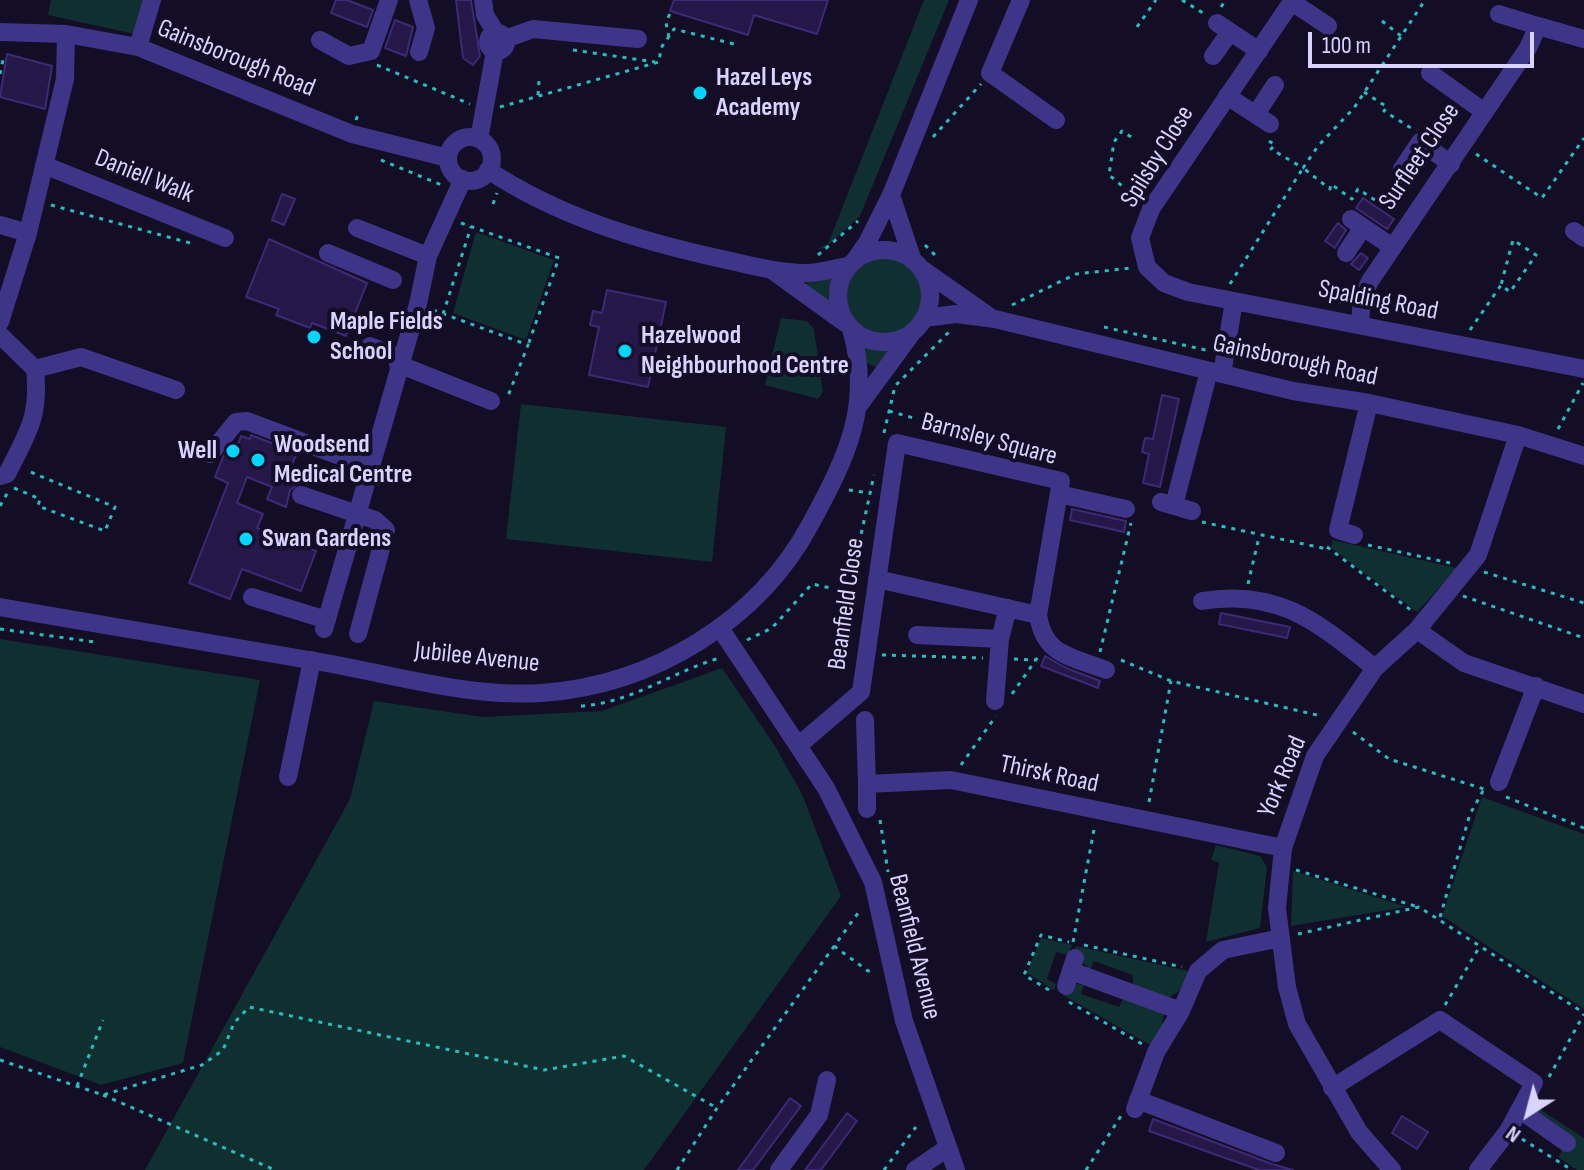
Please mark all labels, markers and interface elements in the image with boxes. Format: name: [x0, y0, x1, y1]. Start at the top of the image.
street label: Gainsborough Road: [153, 13, 319, 105]
scale bar: [1312, 16, 1538, 66]
text: 100 m: [1322, 31, 1371, 60]
place label: Hazel Leys Academy: [716, 62, 812, 124]
marker: Hazel Leys Academy: [691, 84, 709, 102]
street label: Surfleet Close: [1373, 98, 1467, 216]
street label: Spilsby Close: [1115, 101, 1201, 213]
street label: Daniell Walk: [90, 143, 198, 211]
street label: Spalding Road: [1315, 274, 1441, 328]
place label: Maple Fields School: [330, 306, 443, 368]
place label: Hazelwood Neighbourhood Centre: [641, 320, 849, 382]
marker: Maple Fields School: [305, 328, 323, 346]
street label: Gainsborough Road: [1210, 328, 1380, 394]
marker: Hazelwood Neighbourhood Centre: [616, 342, 634, 360]
street label: Barnsley Square: [918, 407, 1060, 473]
place label: Woodsend Medical Centre: [274, 429, 412, 490]
place label: Well: [178, 435, 217, 467]
marker: Well: [224, 442, 242, 460]
marker: Woodsend Medical Centre: [249, 451, 267, 469]
place label: Swan Gardens: [262, 523, 391, 555]
marker: Swan Gardens: [237, 530, 255, 548]
street label: Beanfield Close: [822, 536, 872, 672]
street label: Jubilee Avenue: [413, 636, 541, 680]
street label: York Road: [1252, 732, 1314, 822]
street label: Thirsk Road: [997, 749, 1101, 801]
street label: Beanfield Avenue: [881, 871, 947, 1023]
north arrow: [1488, 1074, 1568, 1154]
text: N: [1501, 1119, 1526, 1148]

